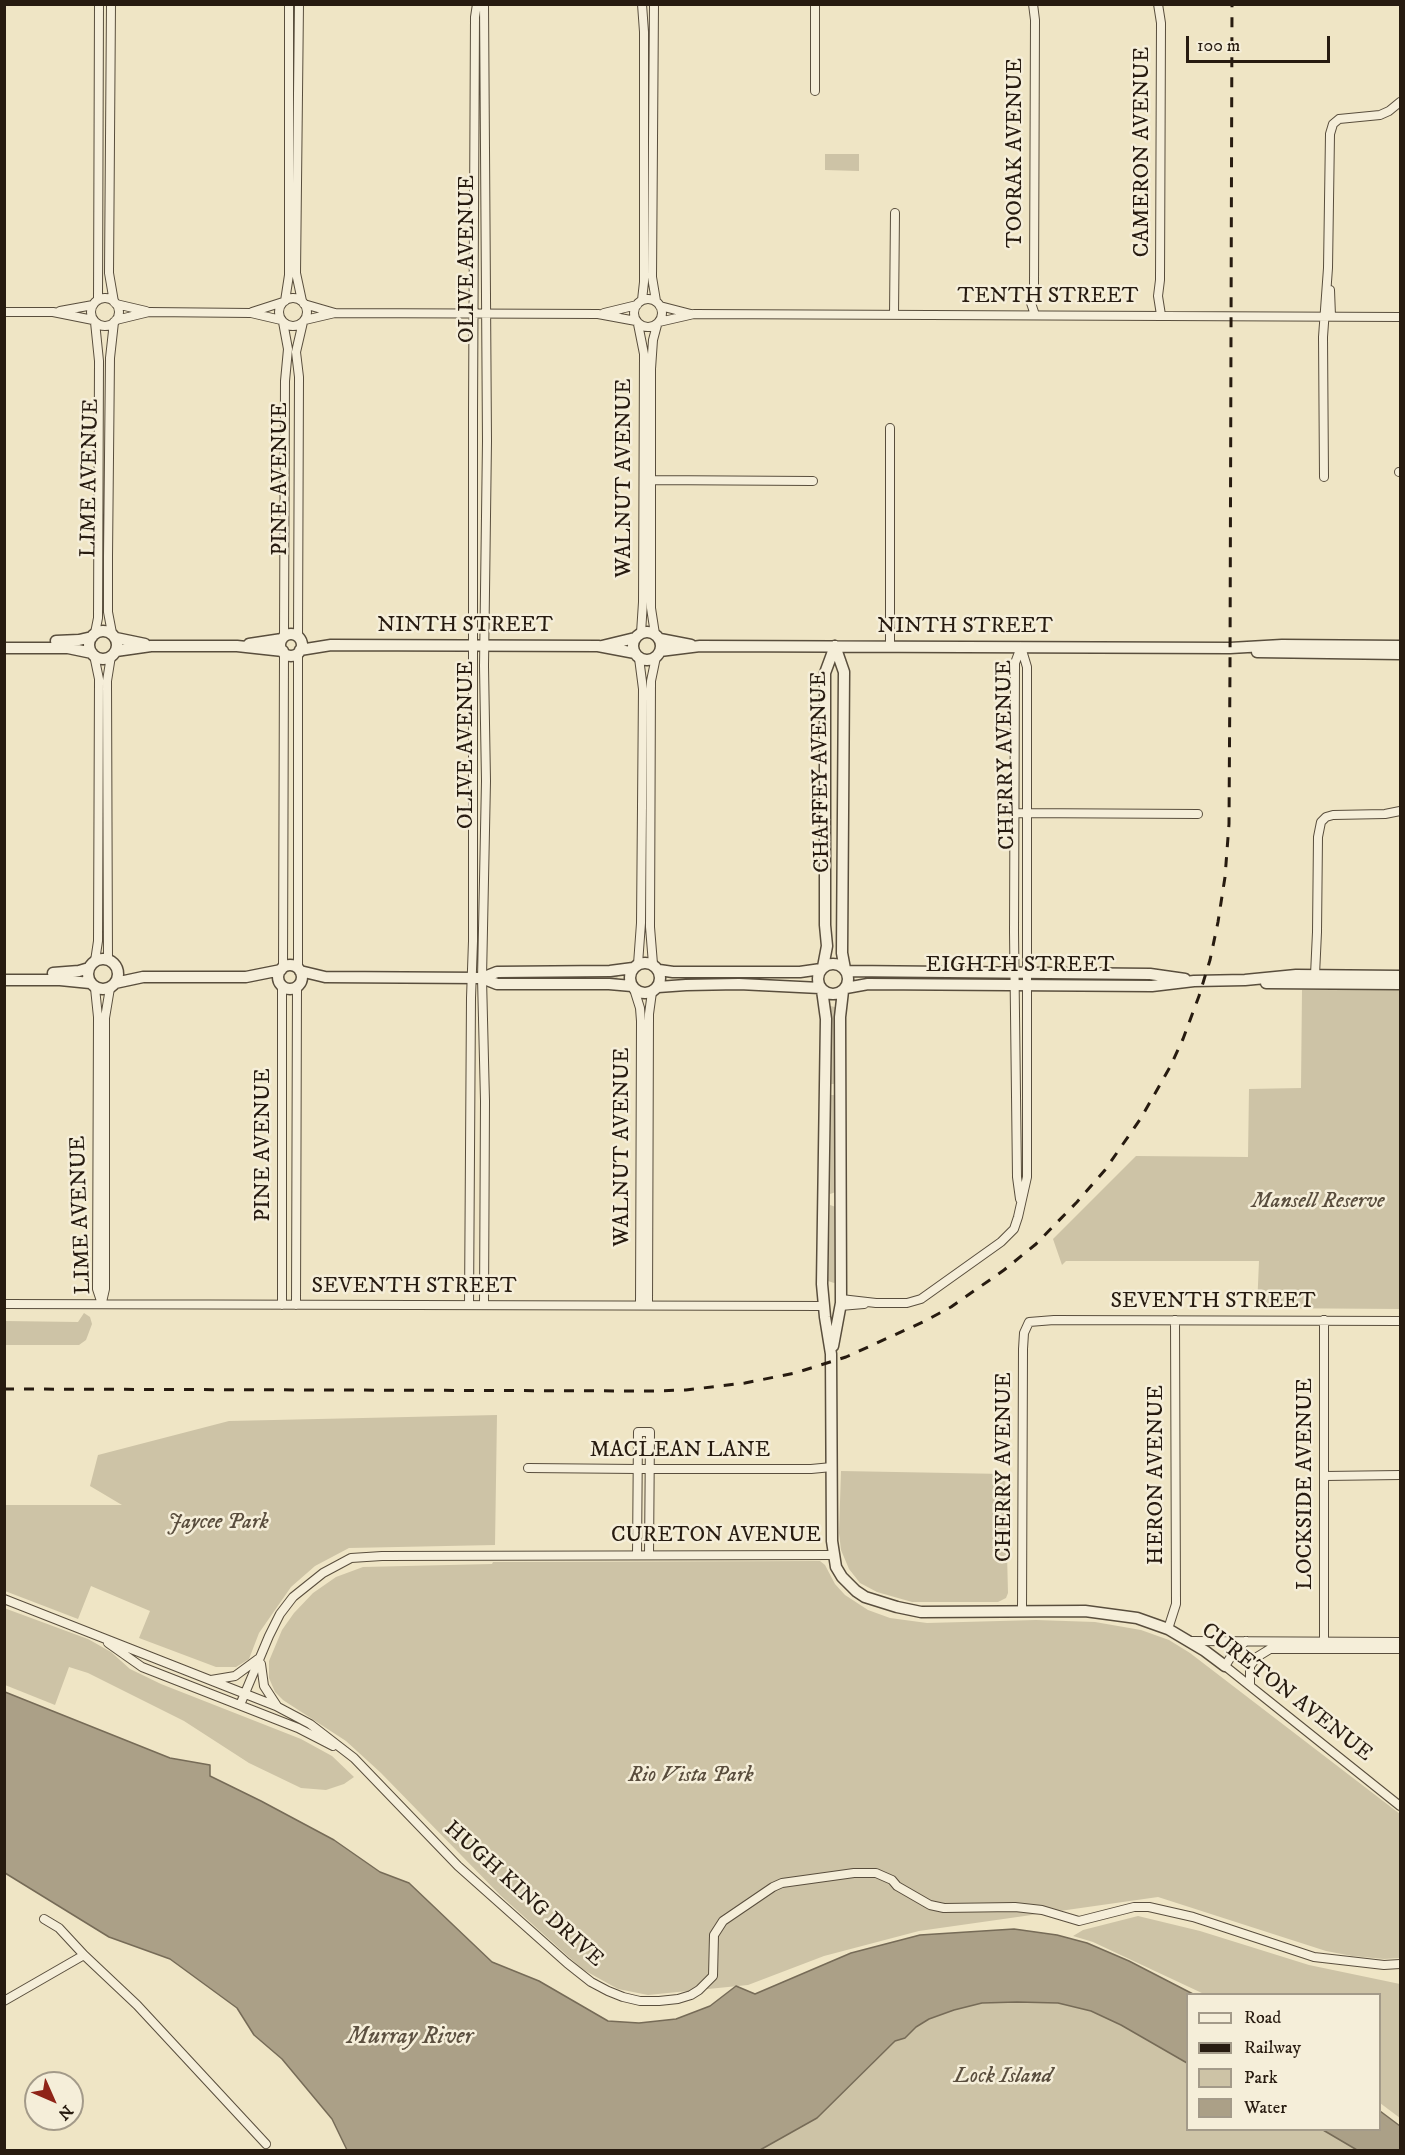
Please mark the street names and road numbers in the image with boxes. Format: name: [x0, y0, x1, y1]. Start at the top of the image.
street label: CAMERON AVENUE: [1130, 47, 1156, 257]
street label: TOORAK AVENUE: [1003, 58, 1029, 248]
street label: OLIVE AVENUE: [455, 175, 481, 343]
street label: TENTH STREET: [958, 284, 1138, 310]
street label: WALNUT AVENUE: [612, 378, 638, 578]
street label: LIME AVENUE: [76, 398, 106, 558]
street label: PINE AVENUE: [268, 402, 294, 556]
street label: NINTH STREET: [377, 613, 553, 639]
street label: NINTH STREET: [877, 614, 1053, 640]
street label: CHERRY AVENUE: [992, 660, 1022, 850]
street label: OLIVE AVENUE: [454, 661, 480, 829]
street label: CHAFFEY AVENUE: [807, 671, 837, 873]
street label: EIGHTH STREET: [926, 953, 1114, 979]
street label: WALNUT AVENUE: [610, 1047, 636, 1247]
street label: PINE AVENUE: [251, 1068, 277, 1222]
street label: LIME AVENUE: [66, 1135, 98, 1295]
street label: SEVENTH STREET: [311, 1274, 517, 1300]
street label: SEVENTH STREET: [1110, 1289, 1316, 1315]
street label: CHERRY AVENUE: [992, 1372, 1018, 1562]
street label: LOCKSIDE AVENUE: [1293, 1378, 1319, 1590]
street label: HERON AVENUE: [1144, 1385, 1170, 1565]
street label: MACLEAN LANE: [590, 1438, 770, 1464]
street label: CURETON AVENUE: [611, 1523, 821, 1549]
street label: CURETON AVENUE: [1195, 1618, 1377, 1768]
street label: HUGH KING DRIVE: [438, 1816, 608, 1974]

